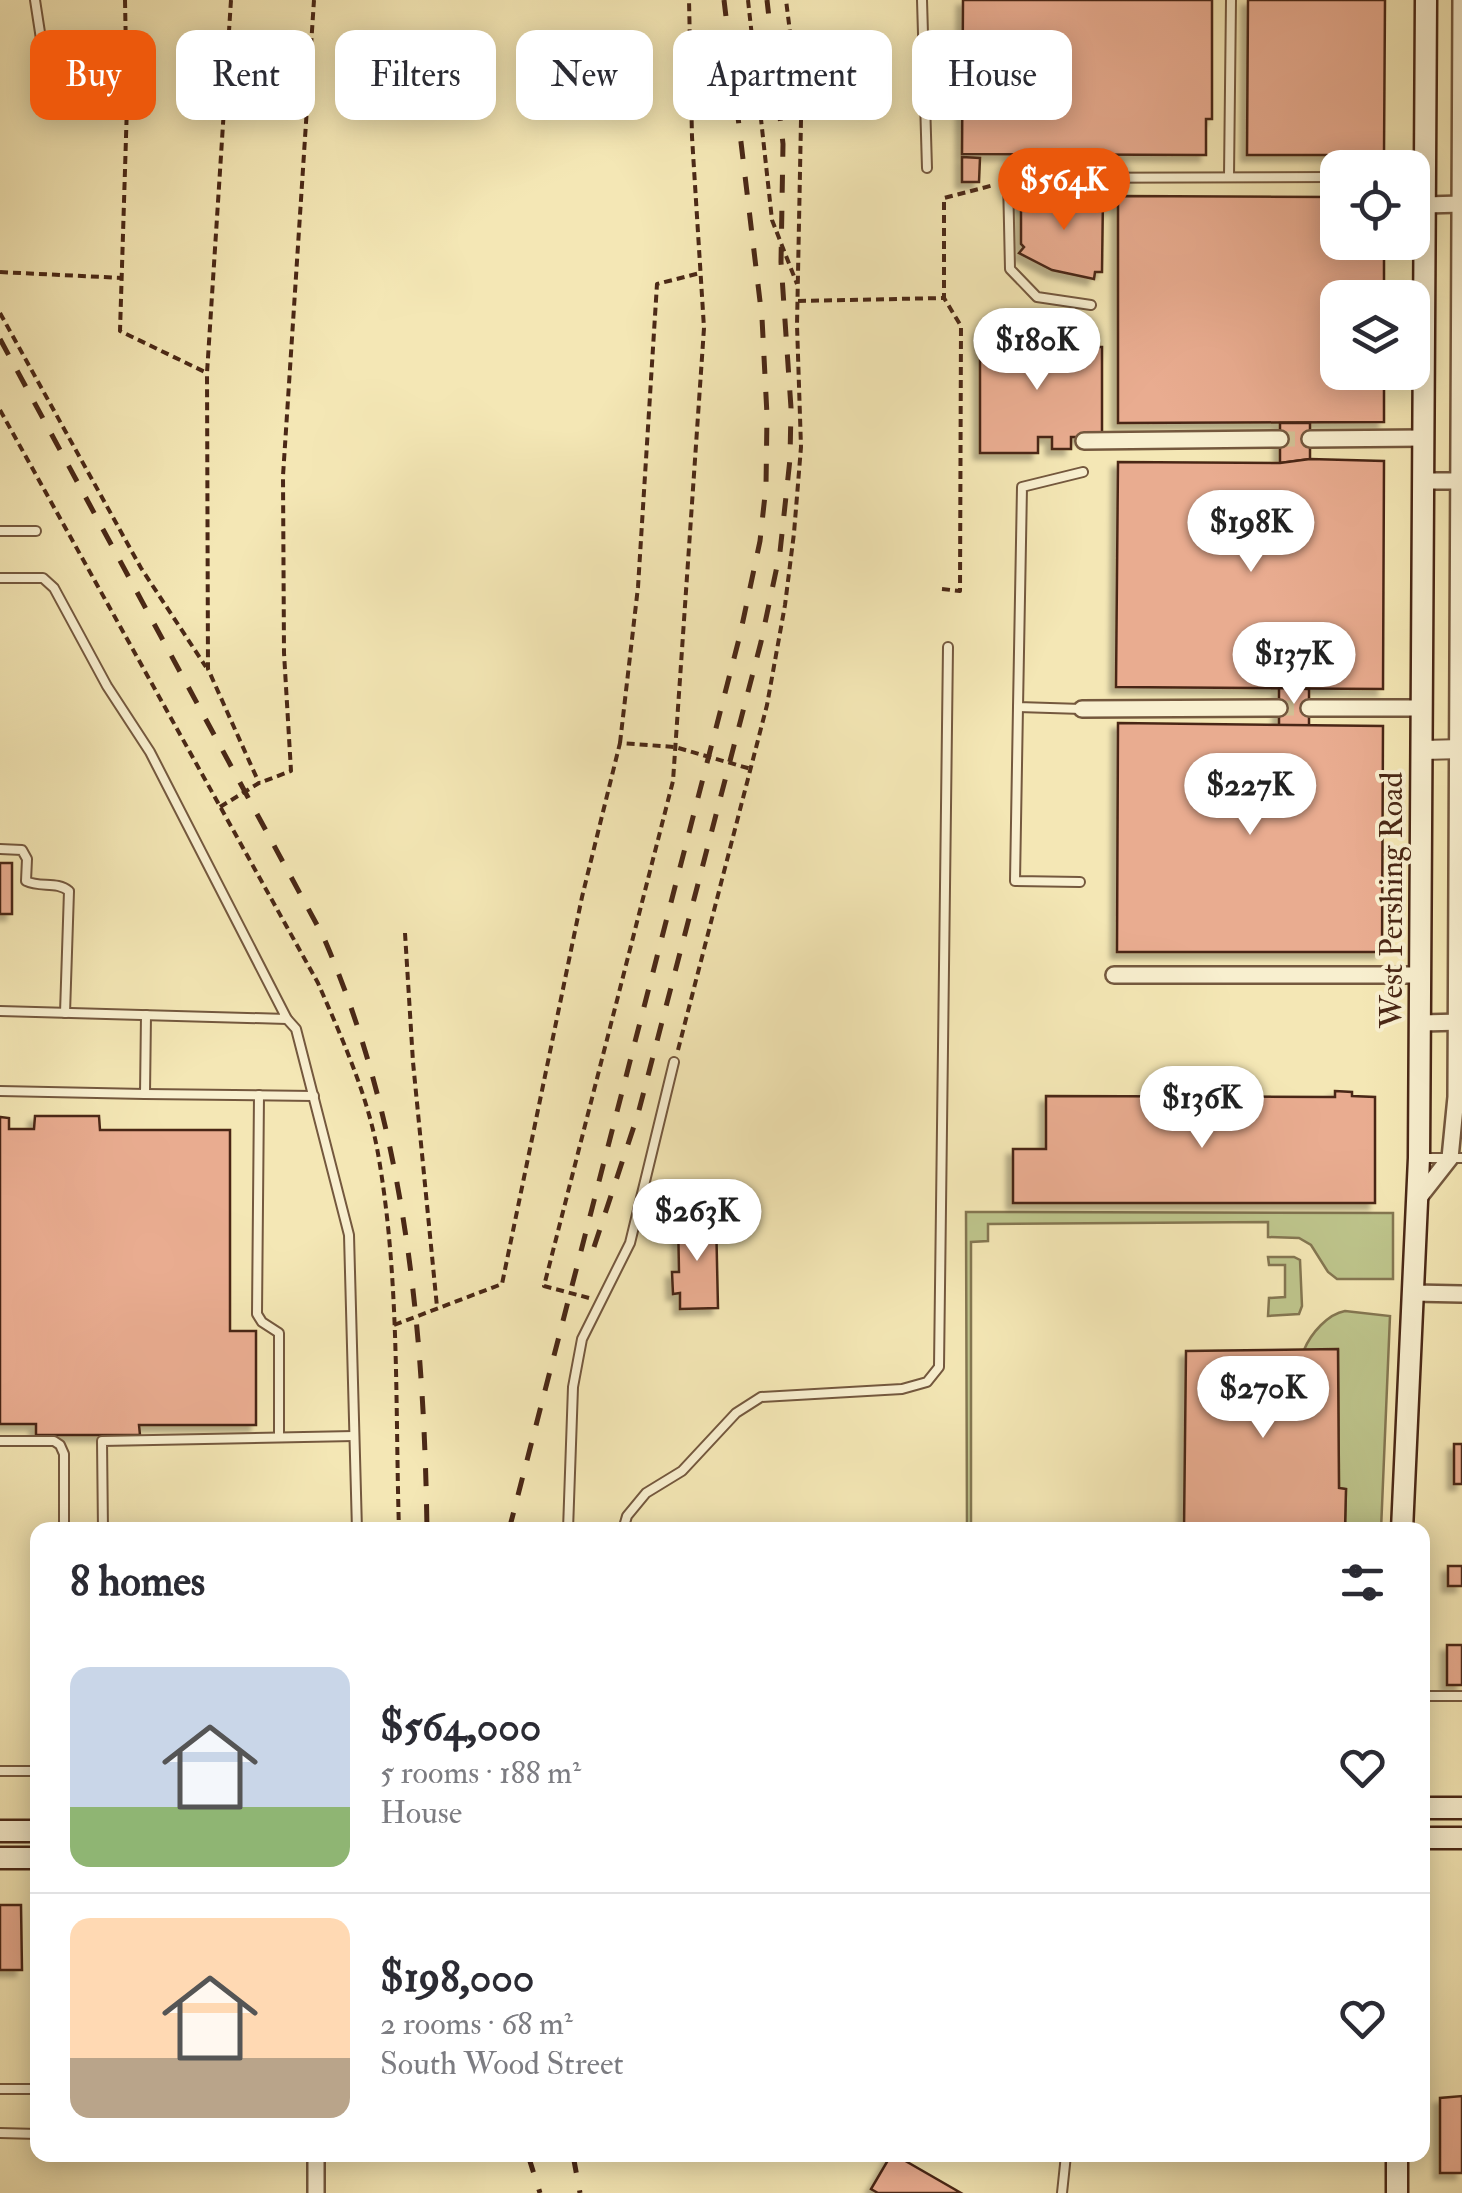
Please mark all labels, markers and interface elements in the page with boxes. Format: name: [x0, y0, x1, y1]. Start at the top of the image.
chip: Buy: [30, 30, 156, 120]
chip: Rent: [176, 30, 315, 120]
chip: Filters: [335, 30, 496, 120]
chip: New: [516, 30, 653, 120]
chip: Apartment: [673, 30, 892, 120]
chip: House: [912, 30, 1072, 120]
pin: $564K: [994, 148, 1134, 233]
map controls: [1320, 150, 1430, 390]
button: locate: [1320, 150, 1430, 260]
text: $564K: [1020, 160, 1108, 200]
button: layers: [1320, 280, 1430, 390]
pin: $180K: [967, 308, 1107, 393]
text: $180K: [995, 320, 1079, 360]
pin: $198K: [1181, 490, 1321, 575]
text: $198K: [1209, 502, 1293, 542]
pin: $137K: [1224, 622, 1364, 707]
text: $137K: [1255, 634, 1333, 674]
pin: $227K: [1180, 753, 1320, 838]
text: $227K: [1206, 765, 1294, 805]
street label: West Pershing Road: [1372, 772, 1412, 1029]
pin: $136K: [1132, 1066, 1272, 1151]
text: $136K: [1162, 1078, 1242, 1118]
pin: $263K: [627, 1179, 767, 1264]
text: $263K: [654, 1191, 740, 1231]
pin: $270K: [1193, 1356, 1333, 1441]
text: $270K: [1219, 1368, 1307, 1408]
icon: filters: [1335, 1555, 1390, 1610]
text: 8 homes: [70, 1556, 205, 1608]
text: $564,000: [380, 1701, 541, 1753]
icon: home: [150, 1707, 270, 1827]
icon: heart: [1335, 1740, 1390, 1795]
text: 5 rooms · 188 m²: [380, 1753, 581, 1793]
text: House: [380, 1793, 462, 1833]
text: $198,000: [380, 1952, 534, 2004]
icon: home: [150, 1958, 270, 2078]
icon: heart: [1335, 1991, 1390, 2046]
text: 2 rooms · 68 m²: [380, 2004, 573, 2044]
text: South Wood Street: [380, 2044, 624, 2084]

